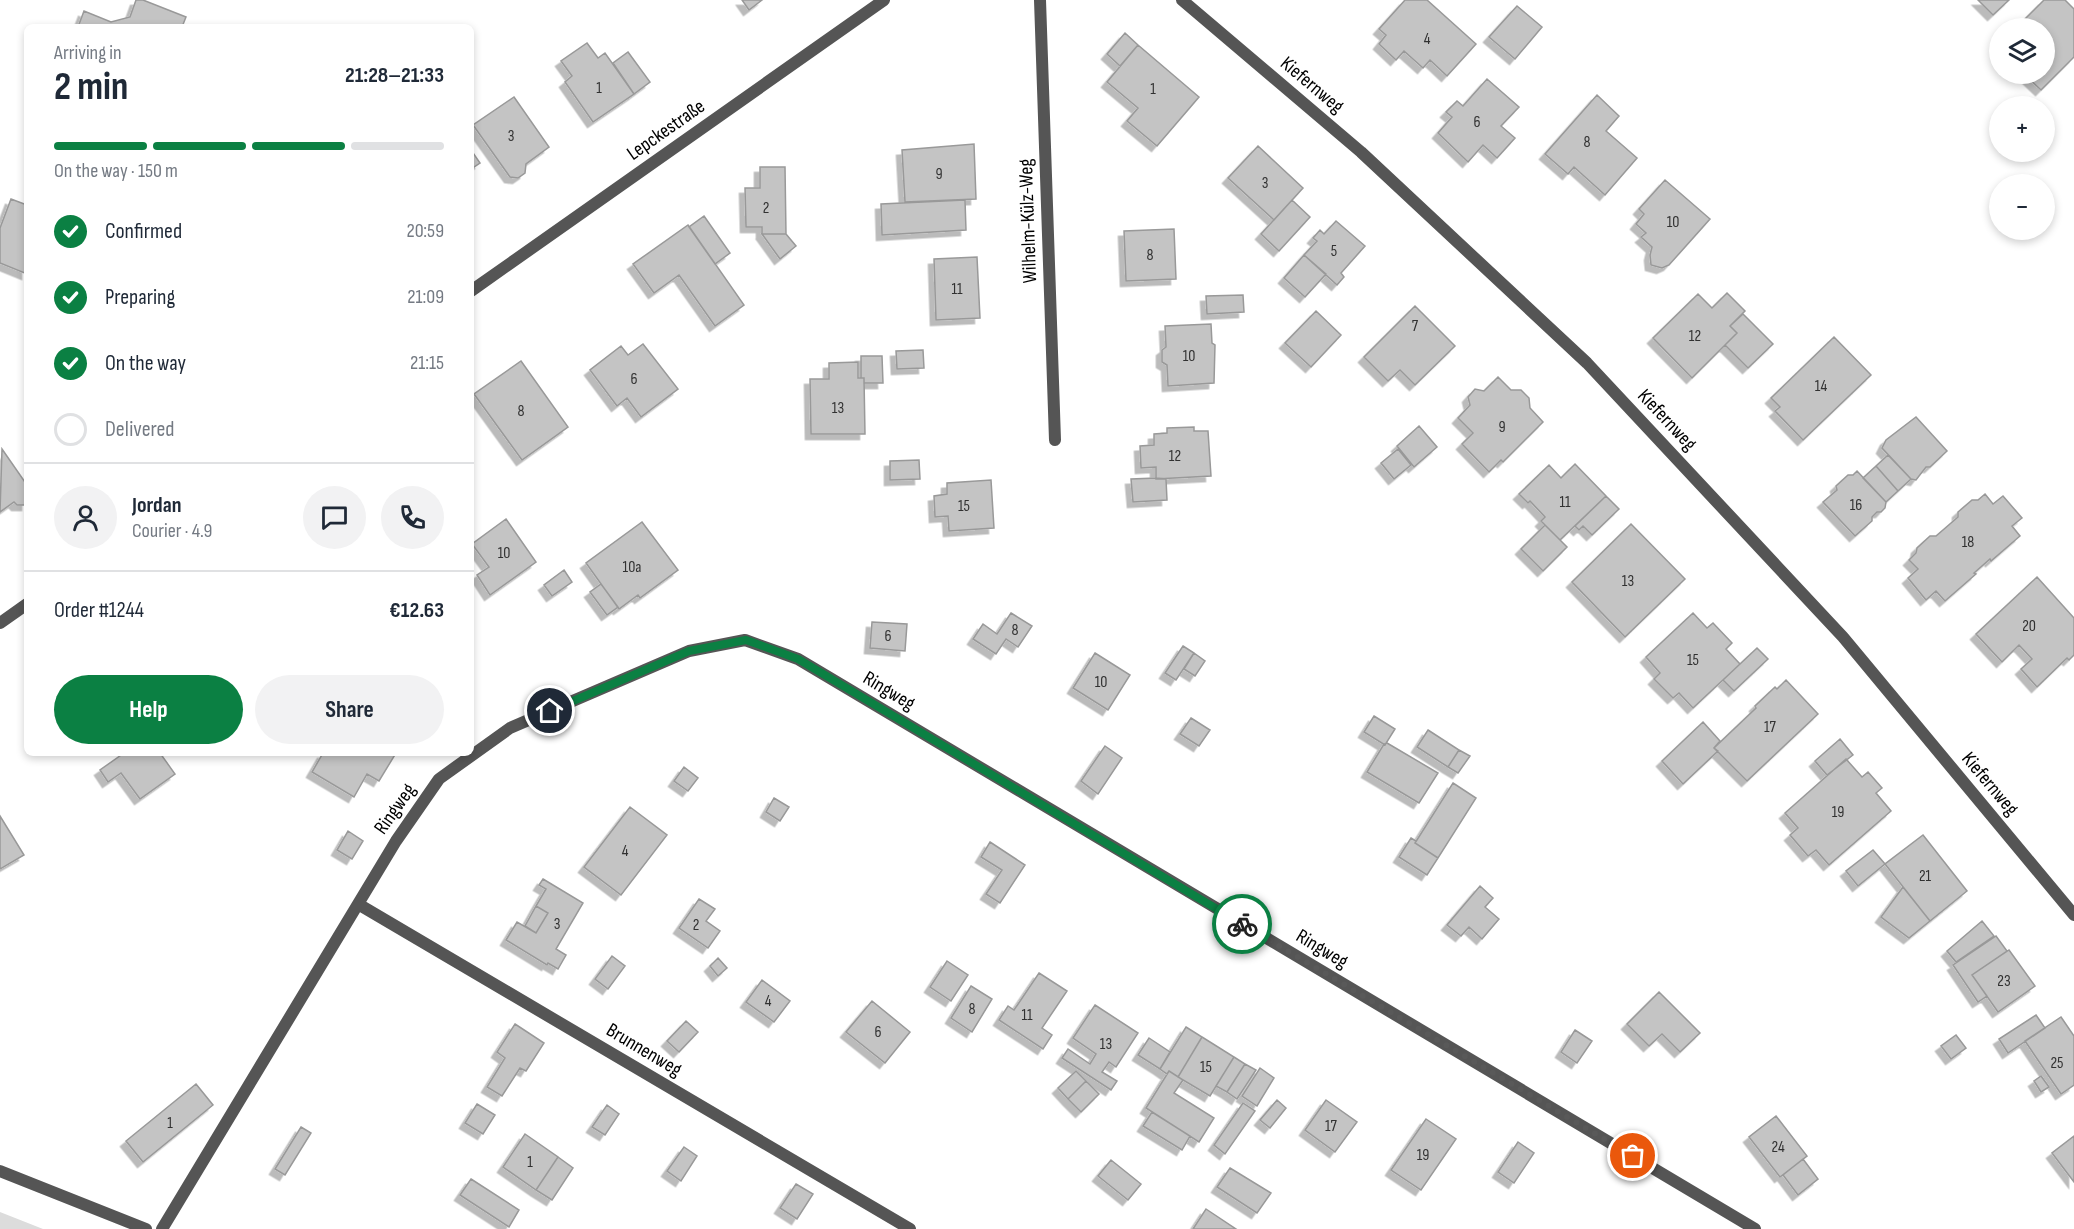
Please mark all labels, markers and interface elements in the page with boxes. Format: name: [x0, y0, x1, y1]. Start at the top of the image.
map controls: [1989, 18, 2055, 240]
button: layers: [1989, 18, 2055, 84]
house number: 4: [1424, 30, 1431, 49]
text: Arriving in: [54, 41, 122, 65]
street label: Kiefernweg: [1275, 51, 1349, 119]
text: 21:28–21:33: [345, 62, 444, 89]
text: 2 min: [54, 64, 128, 111]
house number: 1: [596, 79, 602, 98]
house number: 1: [1150, 80, 1156, 99]
street label: Lepckestraße: [622, 94, 710, 166]
button: +: [1989, 96, 2055, 162]
house number: 6: [1473, 113, 1481, 132]
house number: 3: [508, 127, 514, 146]
house number: 8: [1583, 133, 1591, 152]
street label: Wilhelm-Külz-Weg: [1014, 158, 1042, 284]
text: On the way · 150 m: [54, 159, 178, 183]
house number: 9: [935, 165, 943, 184]
house number: 3: [1262, 174, 1268, 193]
button: −: [1989, 174, 2055, 240]
house number: 2: [763, 199, 769, 218]
house number: 10: [1667, 213, 1679, 232]
icon: check: [54, 215, 87, 248]
text: Confirmed: [105, 218, 182, 245]
text: 20:59: [406, 219, 444, 243]
house number: 5: [1331, 242, 1337, 261]
house number: 8: [1146, 246, 1154, 265]
house number: 11: [951, 280, 963, 299]
icon: check: [54, 281, 87, 314]
text: Preparing: [105, 284, 175, 311]
text: 21:09: [407, 285, 444, 309]
house number: 7: [1412, 317, 1419, 336]
house number: 12: [1689, 327, 1701, 346]
icon: check: [54, 347, 87, 380]
house number: 10: [1183, 347, 1195, 366]
text: On the way: [105, 350, 186, 377]
text: 21:15: [410, 351, 444, 375]
house number: 6: [630, 370, 638, 389]
house number: 14: [1815, 377, 1827, 396]
street label: Kiefernweg: [1632, 384, 1702, 456]
house number: 13: [832, 399, 844, 418]
house number: 8: [517, 402, 525, 421]
text: Delivered: [105, 416, 174, 443]
house number: 9: [1498, 418, 1506, 437]
house number: 12: [1169, 447, 1181, 466]
button: person: [54, 486, 117, 549]
button: chat: [303, 486, 366, 549]
button: phone: [381, 486, 444, 549]
text: Jordan: [132, 492, 181, 519]
house number: 11: [1559, 493, 1571, 512]
house number: 16: [1850, 496, 1862, 515]
house number: 15: [958, 497, 970, 516]
text: Courier · 4.9: [132, 519, 212, 543]
house number: 18: [1962, 533, 1974, 552]
house number: 10: [498, 544, 510, 563]
house number: 10a: [623, 558, 641, 577]
house number: 13: [1622, 572, 1634, 591]
text: Order #1244: [54, 597, 144, 624]
text: €12.63: [389, 597, 444, 624]
house number: 20: [2022, 617, 2036, 636]
house number: 8: [1011, 621, 1019, 640]
house number: 6: [884, 627, 892, 646]
house number: 15: [1687, 651, 1699, 670]
street label: Ringweg: [859, 666, 919, 716]
house number: 10: [1095, 673, 1107, 692]
button: Help: [54, 675, 243, 744]
button: Share: [255, 675, 444, 744]
pin: [524, 685, 575, 736]
icon: home: [533, 694, 566, 727]
house number: 17: [1764, 718, 1777, 737]
street label: Kiefernweg: [1956, 747, 2024, 821]
street label: Ringweg: [369, 779, 421, 839]
house number: 19: [1832, 803, 1844, 822]
house number: 4: [622, 842, 629, 861]
house number: 21: [1919, 867, 1932, 886]
courier: [1212, 894, 1272, 954]
icon: bike: [1226, 908, 1259, 941]
house number: 3: [554, 915, 560, 934]
house number: 2: [693, 916, 699, 935]
street label: Ringweg: [1292, 924, 1352, 974]
house number: 23: [1997, 972, 2011, 991]
house number: 4: [765, 992, 772, 1011]
house number: 8: [968, 1000, 976, 1019]
house number: 11: [1021, 1006, 1033, 1025]
street label: Brunnenweg: [602, 1018, 686, 1082]
house number: 6: [874, 1023, 882, 1042]
house number: 13: [1100, 1035, 1112, 1054]
house number: 25: [2050, 1054, 2064, 1073]
house number: 15: [1200, 1058, 1212, 1077]
house number: 1: [167, 1114, 173, 1133]
house number: 17: [1325, 1117, 1338, 1136]
pin: [1607, 1130, 1658, 1181]
house number: 24: [1771, 1138, 1785, 1157]
icon: bag: [1616, 1139, 1649, 1172]
house number: 19: [1417, 1146, 1429, 1165]
house number: 1: [527, 1153, 533, 1172]

